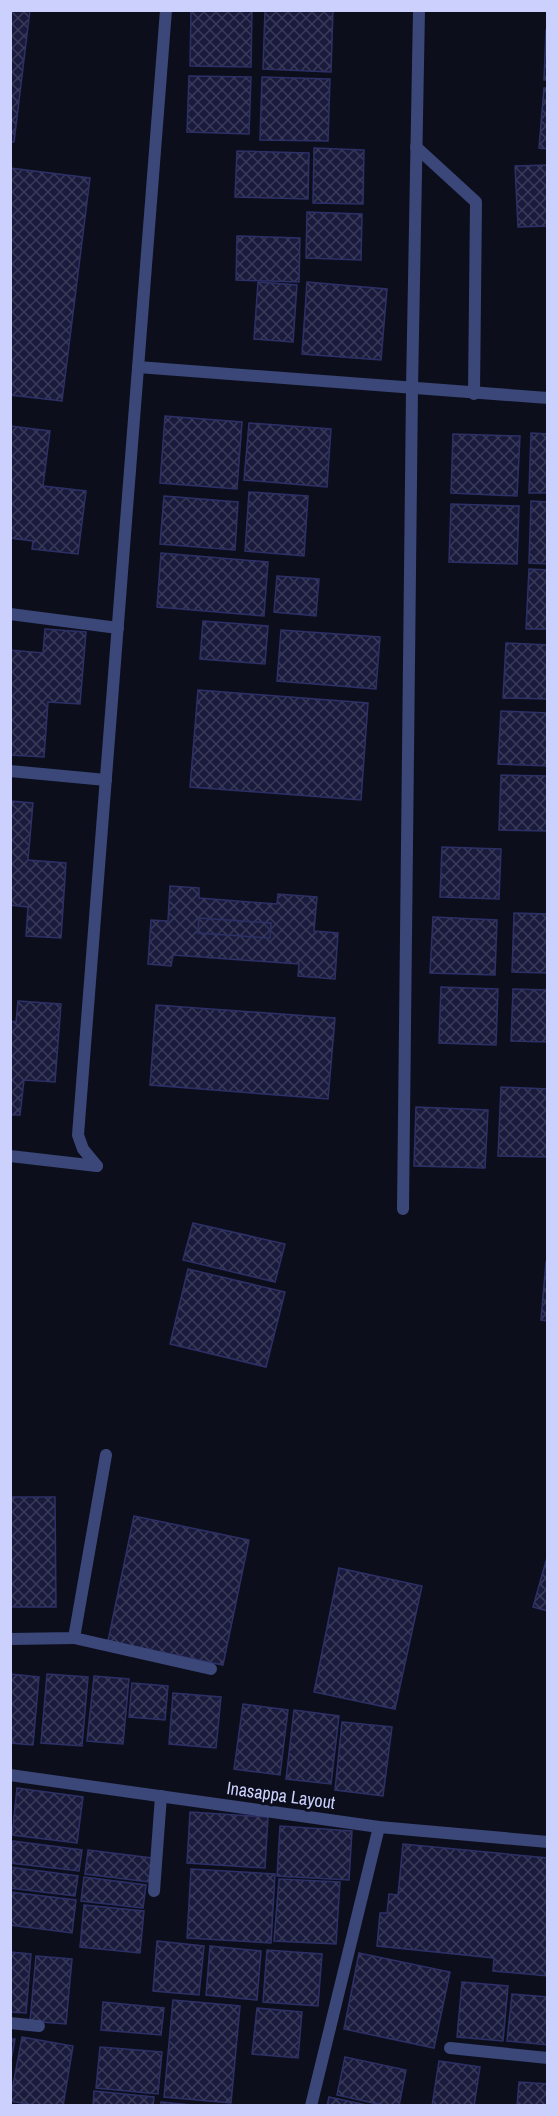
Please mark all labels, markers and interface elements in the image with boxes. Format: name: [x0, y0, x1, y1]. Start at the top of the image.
street label: Inasappa Layout: [225, 1775, 337, 1815]

